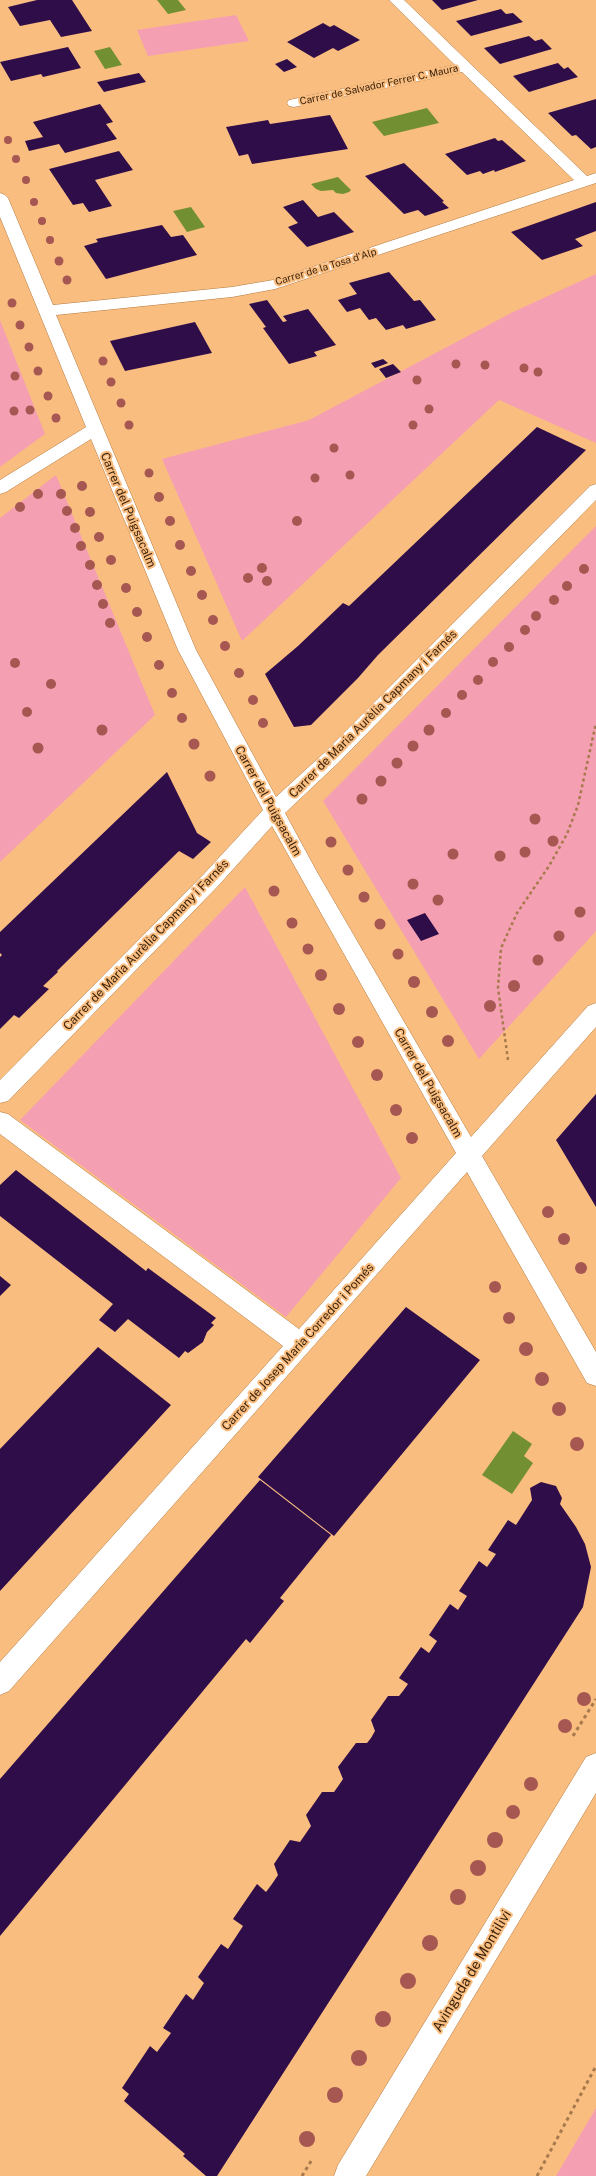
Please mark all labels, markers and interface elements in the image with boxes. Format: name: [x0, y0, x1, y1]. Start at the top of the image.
street label: Carrer de Salvador Ferrer C. Maura: [299, 62, 459, 108]
street label: Carrer de la Tosa d'Alp: [274, 246, 378, 288]
street label: Carrer del Puigsacalm: [97, 450, 159, 570]
street label: Carrer de Maria Aurèlia Capmany i Farnés: [286, 627, 460, 801]
street label: Carrer del Puigsacalm: [232, 743, 304, 859]
street label: Carrer de Maria Aurèlia Capmany i Farnés: [60, 857, 232, 1033]
street label: Carrer del Puigsacalm: [391, 1026, 465, 1140]
street label: Carrer de Josep Maria Corredor i Pomés: [219, 1260, 377, 1434]
street label: Avinguda de Montilivi: [429, 1907, 515, 2035]

